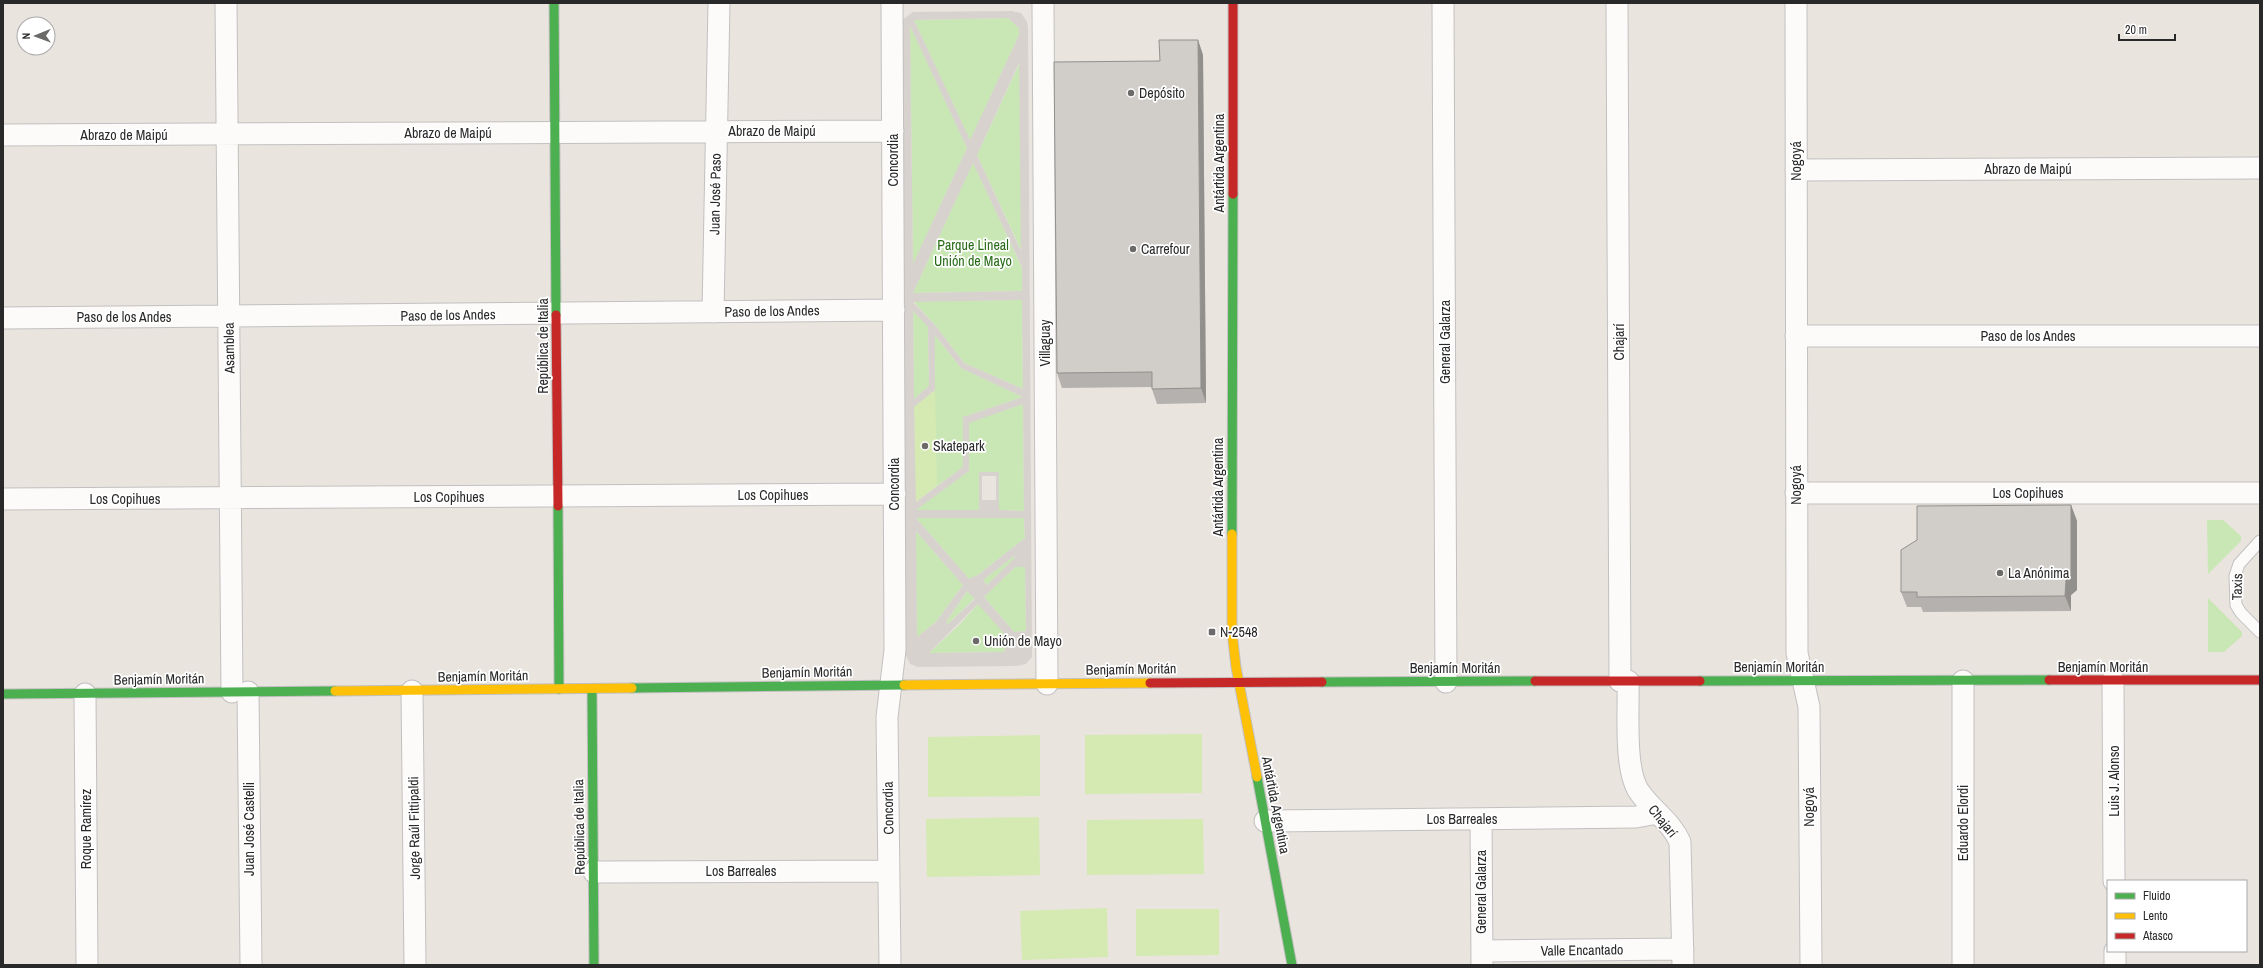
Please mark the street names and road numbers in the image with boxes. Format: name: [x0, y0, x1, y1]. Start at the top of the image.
street label: Antártida Argentina: [1210, 113, 1228, 213]
street label: Abrazo de Maipú: [727, 122, 816, 140]
street label: Abrazo de Maipú: [403, 124, 492, 142]
street label: Abrazo de Maipú: [79, 126, 168, 144]
street label: Concordia: [884, 133, 902, 186]
street label: Nogoyá: [1787, 141, 1805, 181]
street label: Juan José Paso: [705, 153, 725, 235]
street label: Abrazo de Maipú: [1983, 160, 2072, 178]
street label: República de Italia: [534, 298, 552, 394]
street label: General Galarza: [1436, 299, 1454, 384]
street label: Paso de los Andes: [724, 301, 820, 321]
street label: Paso de los Andes: [400, 305, 496, 325]
street label: Paso de los Andes: [76, 308, 172, 326]
street label: Villaguay: [1036, 319, 1054, 367]
street label: Asamblea: [220, 322, 238, 375]
street label: Chajarí: [1610, 323, 1628, 361]
street label: Paso de los Andes: [1980, 327, 2076, 345]
street label: Antártida Argentina: [1209, 437, 1227, 537]
street label: Concordia: [885, 457, 903, 510]
street label: Nogoyá: [1787, 465, 1805, 505]
street label: Los Copihues: [1993, 484, 2064, 502]
street label: Los Copihues: [738, 486, 809, 504]
street label: Los Copihues: [414, 488, 485, 506]
street label: Los Copihues: [90, 490, 161, 508]
street label: Taxis: [2228, 573, 2246, 601]
street label: Benjamín Moritán: [1734, 658, 1824, 676]
street label: Benjamín Moritán: [2058, 658, 2148, 676]
street label: Benjamín Moritán: [1086, 659, 1176, 679]
street label: Benjamín Moritán: [1410, 659, 1500, 677]
street label: Benjamín Moritán: [762, 662, 852, 682]
street label: Benjamín Moritán: [438, 666, 528, 686]
street label: Benjamín Moritán: [114, 669, 204, 689]
street label: Luis J. Alonso: [2105, 745, 2123, 817]
street label: Antártida Argentina: [1258, 754, 1294, 856]
street label: Jorge Raúl Fittipaldi: [404, 776, 424, 880]
street label: República de Italia: [569, 778, 589, 875]
street label: Concordia: [879, 781, 897, 835]
street label: Juan José Castelli: [240, 782, 258, 876]
street label: Eduardo Elordi: [1954, 785, 1972, 861]
street label: Nogoyá: [1800, 787, 1818, 827]
street label: Roque Ramírez: [77, 789, 95, 869]
street label: Chajarí: [1644, 801, 1682, 842]
street label: Los Barreales: [1427, 810, 1498, 828]
street label: General Galarza: [1472, 849, 1490, 934]
street label: Los Barreales: [706, 862, 777, 880]
street label: Valle Encantado: [1540, 940, 1624, 960]

